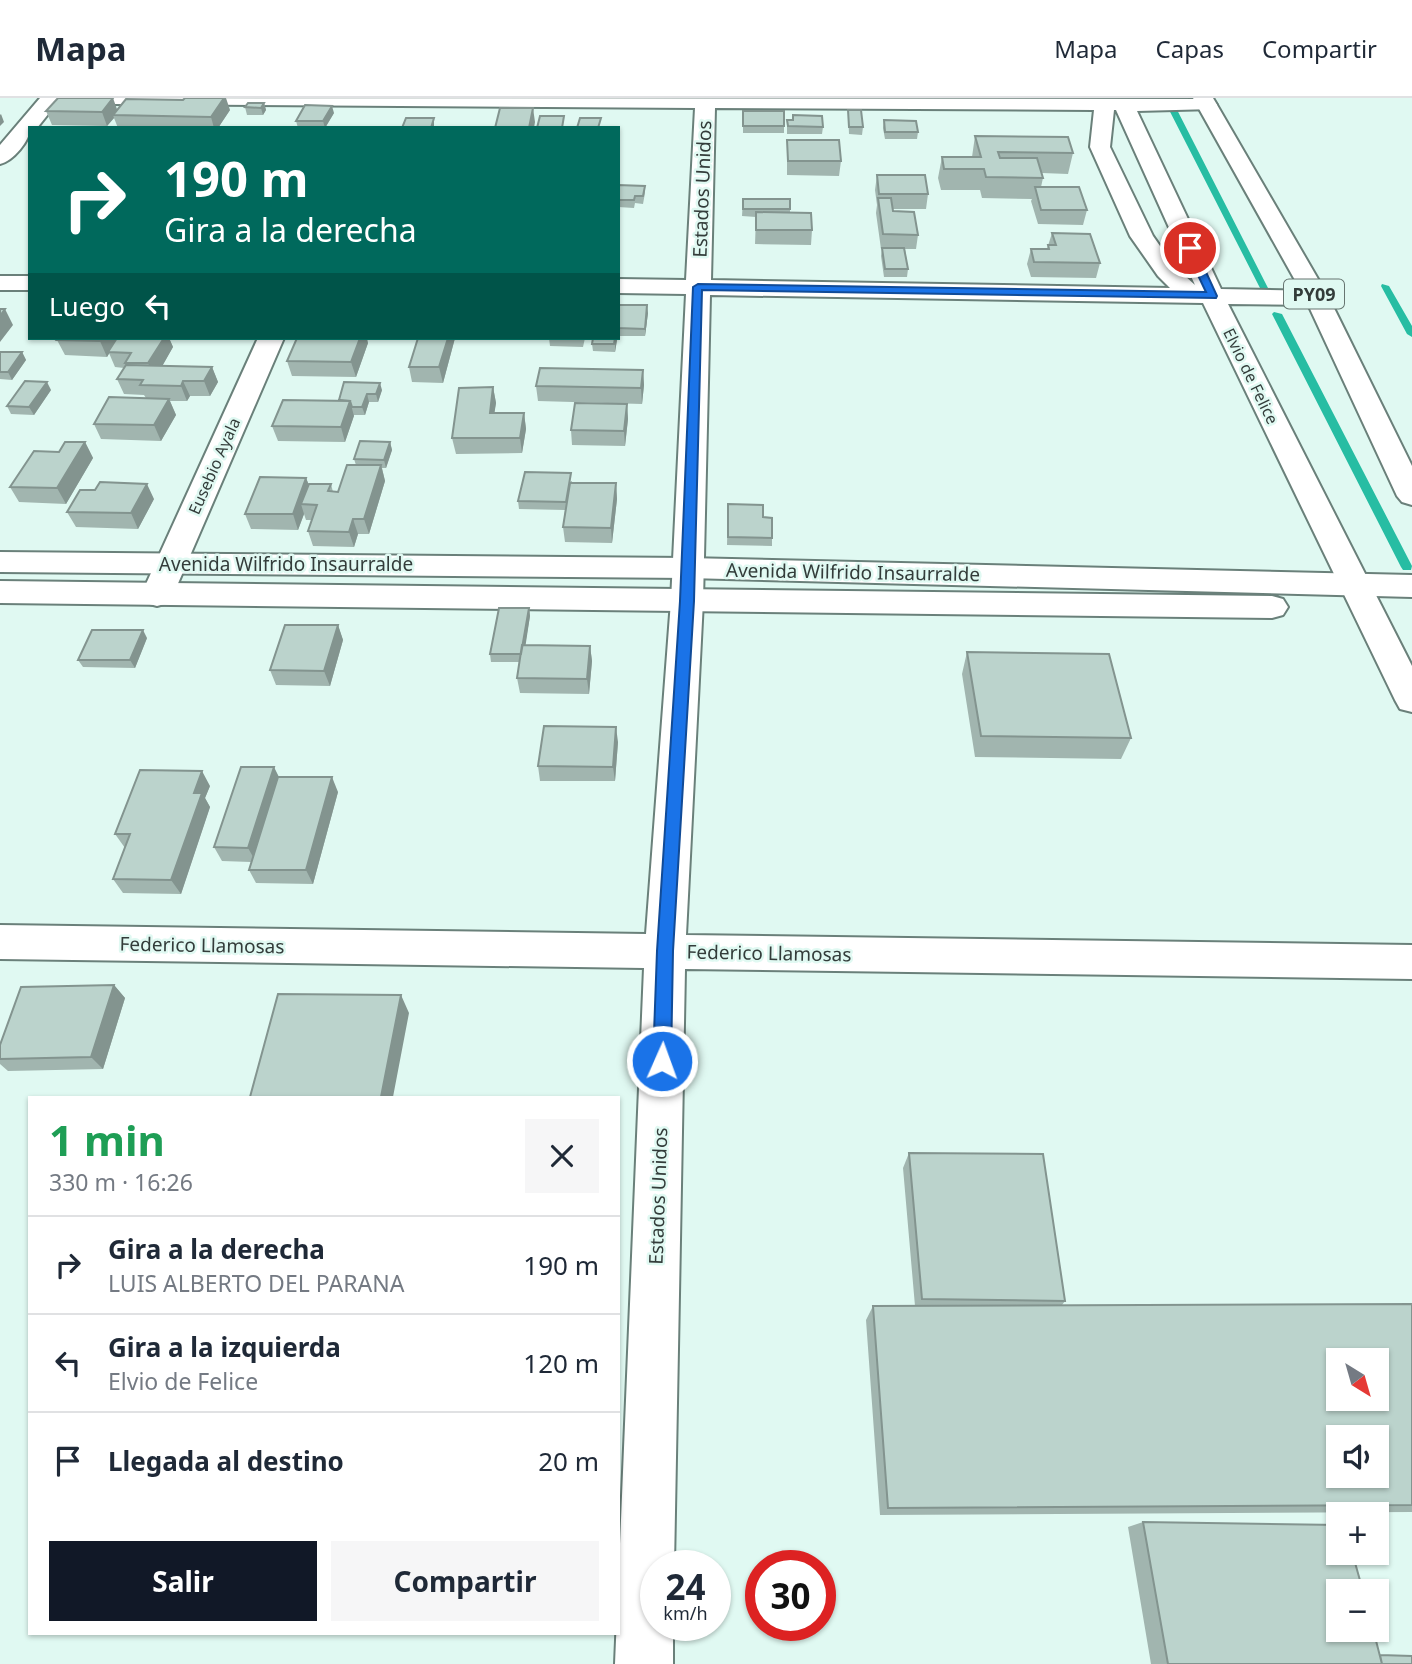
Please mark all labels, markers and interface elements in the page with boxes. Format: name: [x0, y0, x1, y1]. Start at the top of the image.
text: Mapa: [35, 26, 127, 71]
text: Mapa: [1054, 32, 1118, 65]
text: Capas: [1156, 32, 1224, 65]
text: Compartir: [1262, 32, 1377, 65]
street label: Estados Unidos: [687, 120, 717, 258]
text: 190 m: [164, 145, 309, 211]
icon: right: [49, 154, 140, 245]
text: Gira a la derecha: [164, 208, 417, 251]
pin: [1160, 218, 1220, 278]
icon: arrive: [1171, 229, 1209, 267]
road number: PY09: [1284, 280, 1344, 308]
icon: left: [139, 287, 177, 325]
text: Luego: [49, 288, 125, 324]
street label: Elvio de Felice: [1218, 324, 1284, 428]
street label: Eusebio Ayala: [183, 414, 245, 518]
street label: Avenida Wilfrido Insaurralde: [159, 551, 413, 577]
street label: Avenida Wilfrido Insaurralde: [726, 557, 980, 587]
street label: Federico Llamosas: [119, 931, 285, 959]
street label: Federico Llamosas: [686, 939, 852, 967]
position arrow: [625, 1024, 699, 1098]
text: 1 min: [49, 1111, 165, 1168]
button: close: [525, 1119, 599, 1193]
street label: Estados Unidos: [643, 1127, 673, 1265]
text: 330 m · 16:26: [49, 1166, 193, 1198]
text: Gira a la derecha: [108, 1231, 325, 1267]
icon: right: [49, 1246, 87, 1284]
text: 190 m: [523, 1247, 599, 1283]
text: LUIS ALBERTO DEL PARANA: [108, 1267, 404, 1299]
text: Gira a la izquierda: [108, 1329, 341, 1365]
icon: left: [49, 1344, 87, 1382]
text: 120 m: [523, 1345, 599, 1381]
north arrow: [1326, 1348, 1390, 1410]
map controls: [1326, 1348, 1389, 1642]
text: Elvio de Felice: [108, 1365, 258, 1397]
button: sound: [1326, 1425, 1389, 1488]
icon: arrive: [49, 1442, 87, 1480]
text: Llegada al destino: [108, 1443, 344, 1479]
text: 20 m: [538, 1443, 599, 1479]
button: +: [1326, 1502, 1389, 1565]
button: Salir: [49, 1541, 317, 1621]
button: Compartir: [331, 1541, 599, 1621]
speed limit sign: 30: [745, 1550, 836, 1641]
text: 24: [665, 1563, 706, 1610]
button: −: [1326, 1579, 1389, 1642]
text: km/h: [663, 1601, 708, 1625]

